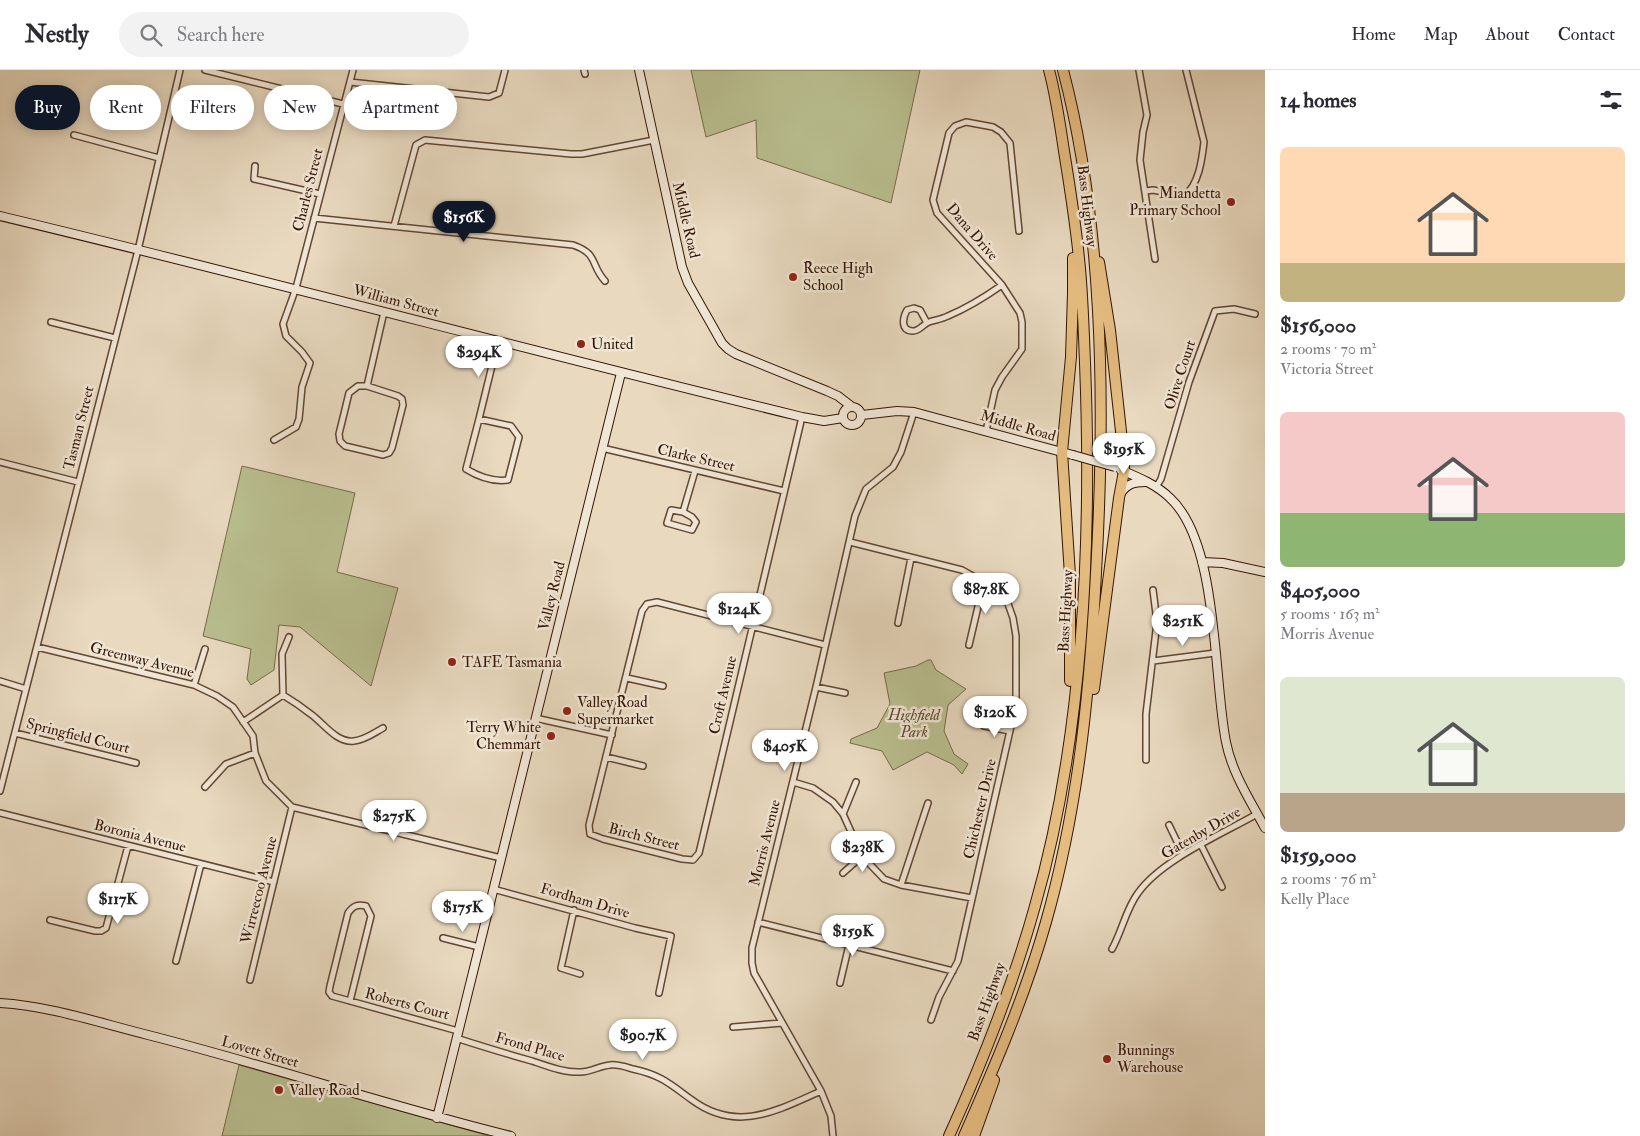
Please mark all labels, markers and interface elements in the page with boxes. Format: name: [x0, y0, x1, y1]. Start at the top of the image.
search box: [119, 12, 469, 57]
text: Nestly: [25, 19, 89, 50]
icon: search: [137, 21, 165, 49]
text: Search here: [177, 23, 264, 47]
text: Home: [1351, 23, 1396, 46]
text: Map: [1424, 23, 1458, 46]
text: About: [1486, 23, 1530, 46]
text: Contact: [1558, 23, 1615, 46]
chip: Buy: [15, 85, 80, 130]
chip: Rent: [90, 85, 161, 130]
chip: Filters: [171, 85, 254, 130]
chip: New: [264, 85, 334, 130]
chip: Apartment: [344, 85, 457, 130]
icon: filters: [1597, 86, 1625, 114]
text: 14 homes: [1280, 87, 1357, 114]
street label: Charles Street: [288, 146, 328, 234]
street label: Bass Highway: [1073, 164, 1102, 249]
icon: home: [1408, 179, 1498, 269]
street label: Middle Road: [668, 180, 704, 261]
place label: Miandetta Primary School: [1129, 184, 1222, 220]
marker: Miandetta Primary School: [1225, 196, 1237, 208]
street label: Dana Drive: [942, 199, 1002, 265]
pin: $156K: [429, 200, 499, 243]
text: $156K: [444, 207, 484, 227]
place label: Reece High School: [803, 259, 873, 295]
marker: Reece High School: [787, 271, 799, 283]
street label: William Street: [350, 280, 441, 322]
text: $156,000: [1280, 312, 1356, 339]
place label: United: [591, 335, 634, 354]
pin: $294K: [444, 336, 514, 378]
marker: United: [575, 338, 587, 350]
street label: Olive Court: [1160, 338, 1200, 412]
text: 2 rooms · 70 m²: [1280, 339, 1376, 359]
text: $294K: [456, 342, 502, 362]
text: Victoria Street: [1280, 359, 1373, 379]
street label: Tasman Street: [59, 384, 99, 472]
street label: Middle Road: [978, 406, 1059, 446]
pin: $195K: [1089, 432, 1159, 475]
text: $195K: [1103, 439, 1145, 459]
street label: Clarke Street: [655, 440, 737, 476]
icon: home: [1408, 444, 1498, 534]
street label: Valley Road: [534, 559, 570, 633]
street label: Bass Highway: [1054, 569, 1078, 653]
pin: $87.8K: [945, 572, 1027, 615]
text: $405,000: [1280, 577, 1360, 604]
text: $87.8K: [963, 579, 1009, 599]
pin: $124K: [704, 592, 774, 635]
text: $124K: [718, 599, 760, 619]
pin: $251K: [1148, 604, 1218, 647]
text: 5 rooms · 163 m²: [1280, 604, 1380, 624]
text: $251K: [1162, 611, 1204, 631]
text: Morris Avenue: [1280, 624, 1374, 644]
street label: Greenway Avenue: [88, 638, 196, 682]
place label: TAFE Tasmania: [462, 653, 563, 672]
street label: Croft Avenue: [705, 654, 741, 736]
marker: TAFE Tasmania: [446, 656, 458, 668]
place label: Valley Road Supermarket: [577, 693, 654, 730]
pin: $120K: [960, 696, 1030, 738]
text: $120K: [974, 702, 1016, 722]
marker: Valley Road Supermarket: [561, 705, 573, 717]
park label: Highfield Park: [887, 706, 942, 742]
icon: home: [1408, 709, 1498, 799]
street label: Springfield Court: [24, 714, 132, 759]
place label: Terry White Chemmart: [466, 718, 541, 754]
marker: Terry White Chemmart: [545, 730, 557, 742]
pin: $405K: [750, 730, 820, 772]
text: $405K: [763, 736, 807, 756]
street label: Chichester Drive: [959, 757, 1001, 861]
street label: Morris Avenue: [745, 798, 785, 888]
pin: $275K: [359, 800, 429, 842]
street label: Gatenby Drive: [1158, 803, 1244, 863]
text: $275K: [373, 806, 415, 826]
street label: Boronia Avenue: [92, 815, 188, 857]
street label: Birch Street: [607, 819, 682, 855]
pin: $238K: [828, 830, 898, 873]
street label: Wirreecoo Avenue: [236, 834, 282, 947]
text: $238K: [842, 837, 884, 857]
text: $159,000: [1280, 842, 1357, 869]
text: 2 rooms · 76 m²: [1280, 869, 1376, 889]
street label: Fordham Drive: [538, 879, 632, 923]
pin: $117K: [83, 882, 153, 925]
text: $117K: [98, 889, 138, 909]
text: Kelly Place: [1280, 889, 1349, 909]
pin: $175K: [428, 890, 498, 933]
text: $175K: [443, 897, 483, 917]
pin: $159K: [818, 914, 888, 957]
text: $159K: [832, 921, 874, 941]
street label: Bass Highway: [964, 960, 1010, 1044]
street label: Roberts Court: [363, 984, 451, 1024]
pin: $90.7K: [602, 1018, 684, 1061]
text: $90.7K: [620, 1025, 666, 1045]
street label: Frond Place: [493, 1028, 567, 1066]
street label: Lovett Street: [219, 1032, 301, 1072]
place label: Bunnings Warehouse: [1116, 1041, 1183, 1077]
marker: Bunnings Warehouse: [1101, 1053, 1113, 1065]
place label: Valley Road: [289, 1081, 360, 1100]
marker: Valley Road: [273, 1084, 285, 1096]

